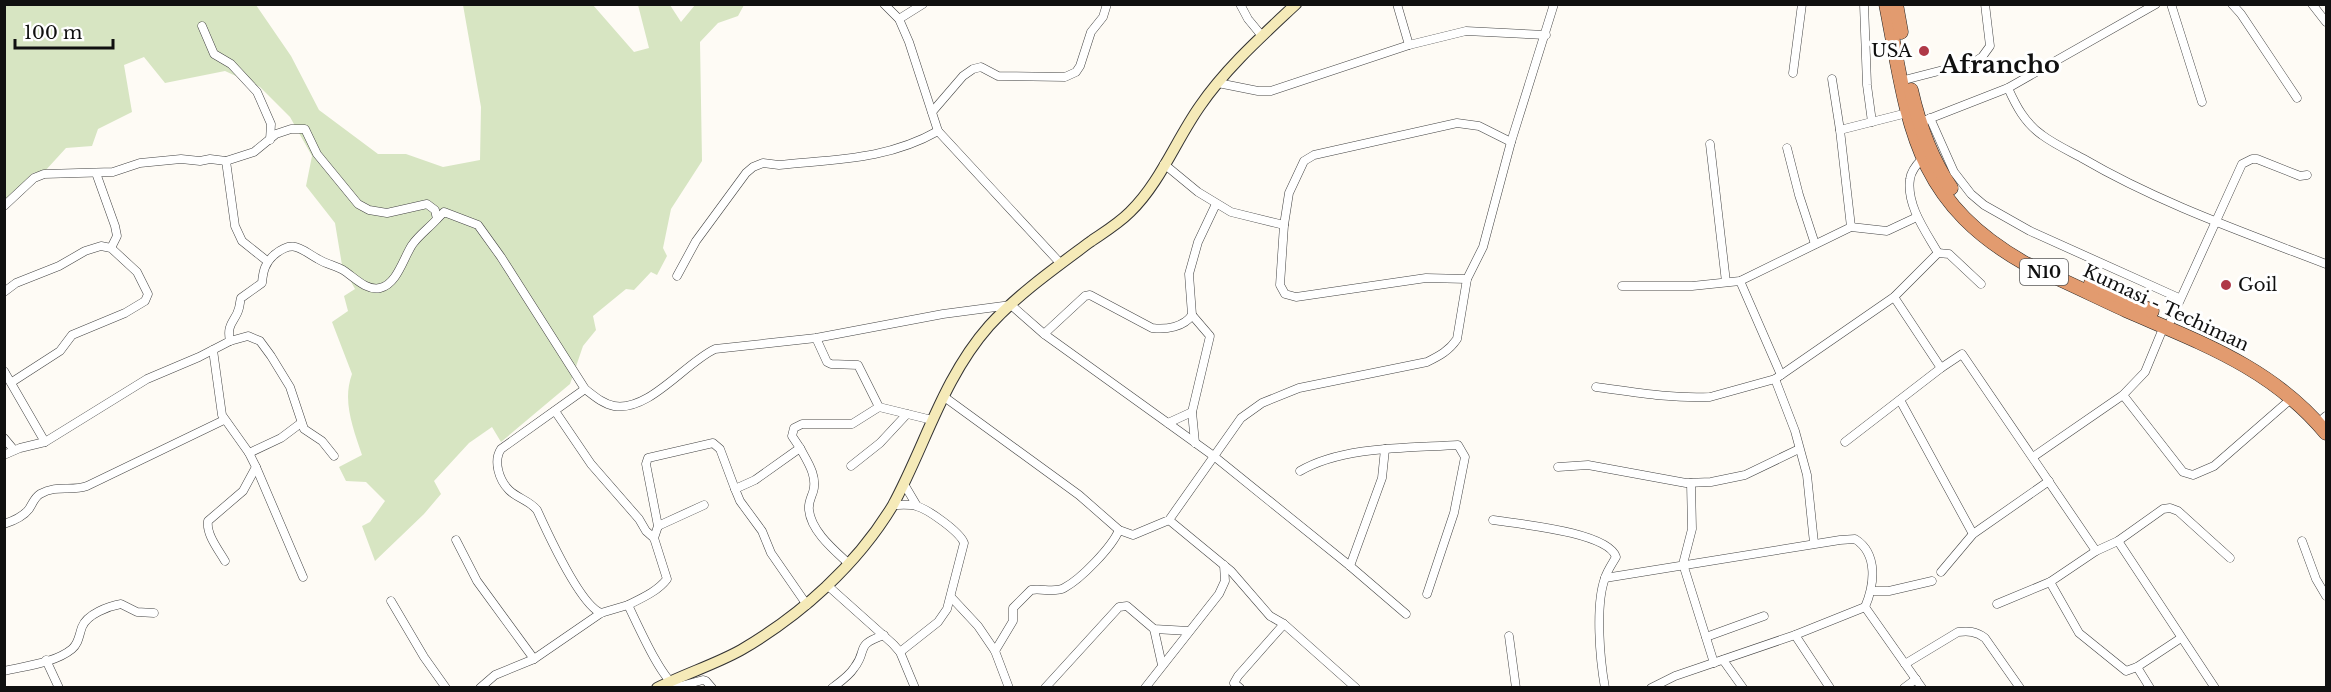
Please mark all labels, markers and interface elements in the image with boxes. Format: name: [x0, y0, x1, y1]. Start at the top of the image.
scale bar: [15, 12, 112, 50]
text: 100 m: [24, 22, 82, 44]
place label: USA: [1871, 40, 1913, 62]
marker: USA: [1917, 44, 1931, 58]
district label: Afrancho: [1939, 50, 2060, 79]
road number: N10: [2020, 259, 2068, 285]
street label: Kumasi - Techiman: [2080, 260, 2252, 356]
place label: Goil: [2238, 274, 2278, 296]
marker: Goil: [2219, 278, 2233, 292]

